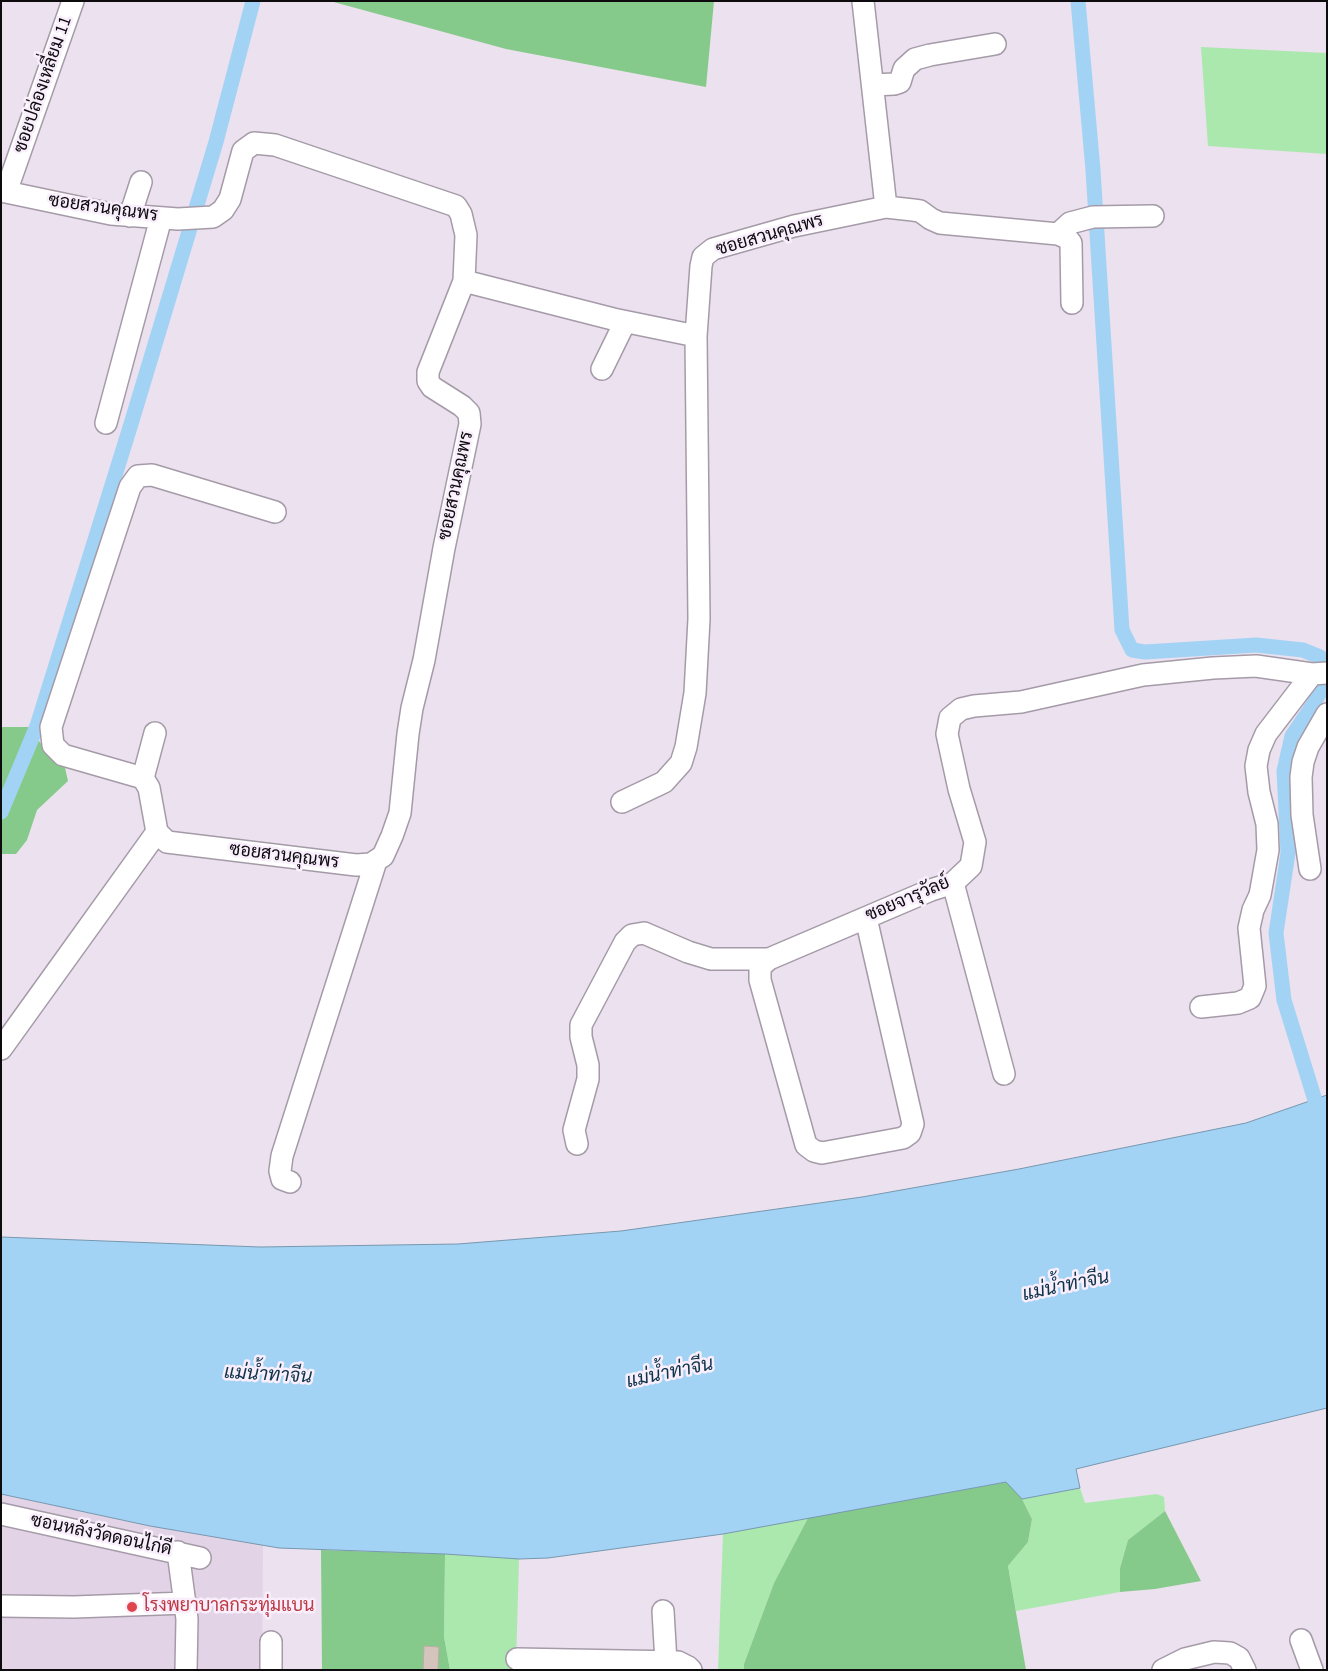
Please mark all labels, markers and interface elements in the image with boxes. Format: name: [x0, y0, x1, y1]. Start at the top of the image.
street label: ซอยปล่องเหลี่ยม 11: [10, 14, 78, 156]
street label: ซอยสวนคุณพร: [47, 191, 159, 227]
street label: ซอยสวนคุณพร: [714, 210, 826, 262]
street label: ซอยสวนคุณพร: [435, 430, 479, 542]
street label: ซอยสวนคุณพร: [228, 840, 340, 874]
street label: ซอยจารุวัลย์: [863, 873, 953, 927]
water label: แม่น้ำท่าจีน: [1020, 1267, 1112, 1307]
water label: แม่น้ำท่าจีน: [624, 1354, 716, 1394]
water label: แม่น้ำท่าจีน: [223, 1362, 313, 1390]
street label: ซอนหลังวัดดอนไก่ดี: [28, 1510, 174, 1562]
place label: โรงพยาบาลกระทุ่มแบน: [143, 1596, 315, 1618]
marker: โรงพยาบาลกระทุ่มแบน: [125, 1600, 139, 1614]

